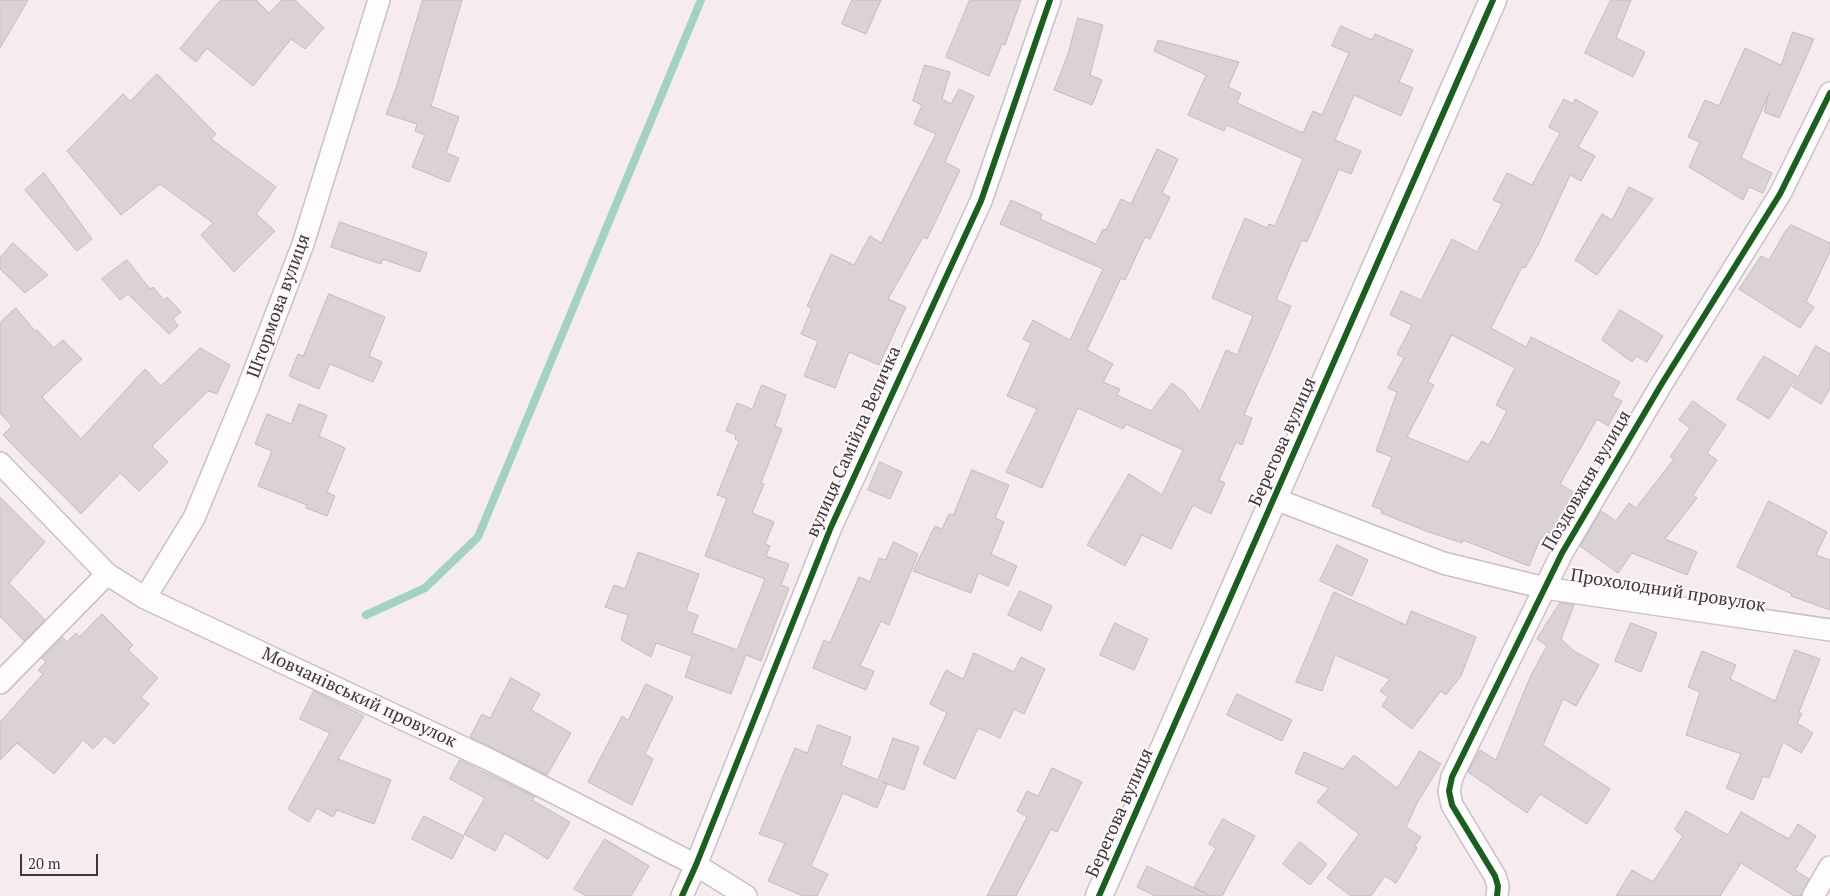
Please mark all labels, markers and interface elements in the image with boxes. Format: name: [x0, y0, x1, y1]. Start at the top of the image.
street label: Штормова вулиця: [243, 231, 315, 381]
street label: вулиця Самійла Величка: [802, 343, 906, 541]
street label: Берегова вулиця: [1245, 374, 1321, 510]
street label: Поздовжня вулиця: [1538, 407, 1636, 555]
street label: Прохолодний провулок: [1569, 565, 1767, 617]
street label: Мовчанівський провулок: [258, 643, 460, 753]
street label: Берегова вулиця: [1082, 745, 1158, 881]
scale bar: [22, 844, 100, 876]
text: 20 m: [28, 853, 61, 873]

